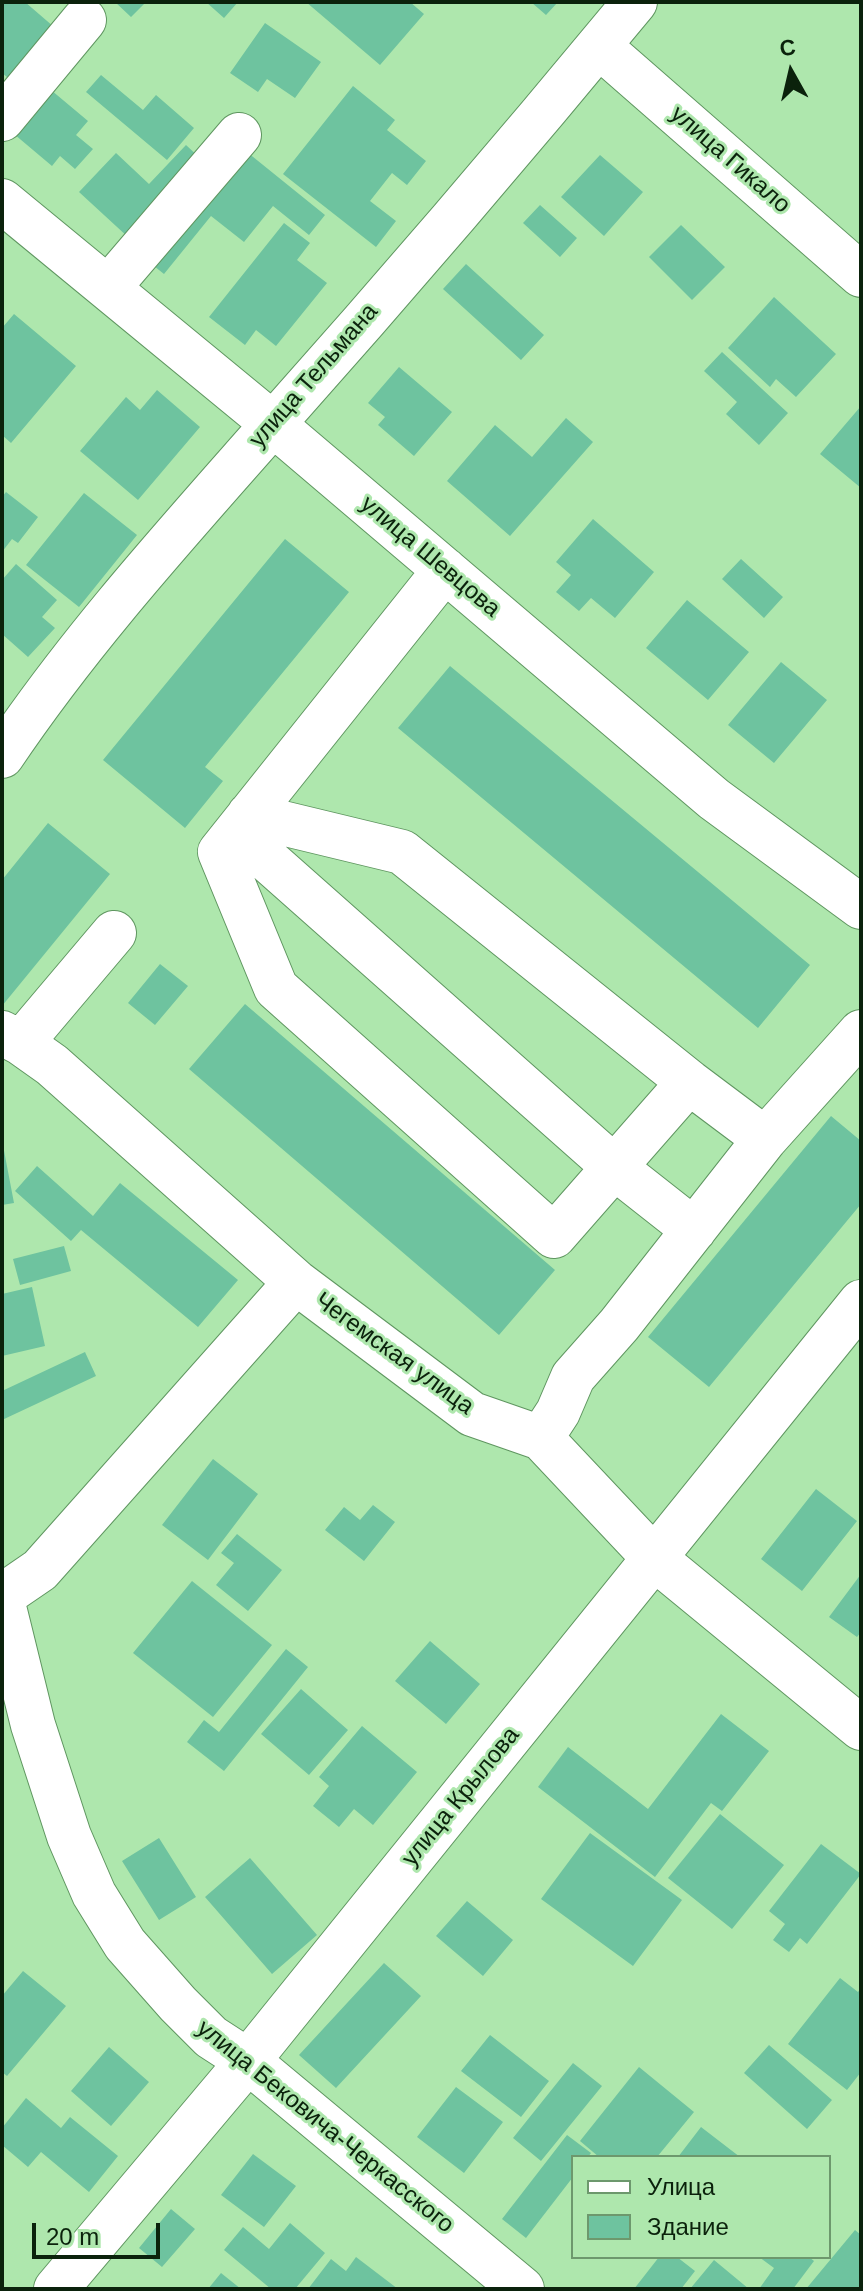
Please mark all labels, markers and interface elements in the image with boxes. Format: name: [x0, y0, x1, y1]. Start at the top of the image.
north arrow: [751, 32, 831, 112]
text: С: [778, 34, 797, 61]
street label: улица Гикало: [664, 100, 796, 220]
street label: улица Тельмана: [244, 298, 384, 454]
street label: улица Шевцова: [354, 490, 506, 624]
street label: Чегемская улица: [309, 1287, 479, 1421]
street label: улица Крылова: [396, 1722, 526, 1872]
street label: улица Бековича-Черкасского: [191, 2014, 459, 2240]
legend: [571, 2155, 831, 2259]
text: Улица: [647, 2173, 715, 2200]
scale bar: [36, 2207, 164, 2257]
text: Здание: [647, 2213, 729, 2240]
text: 20 m: [46, 2223, 99, 2250]

